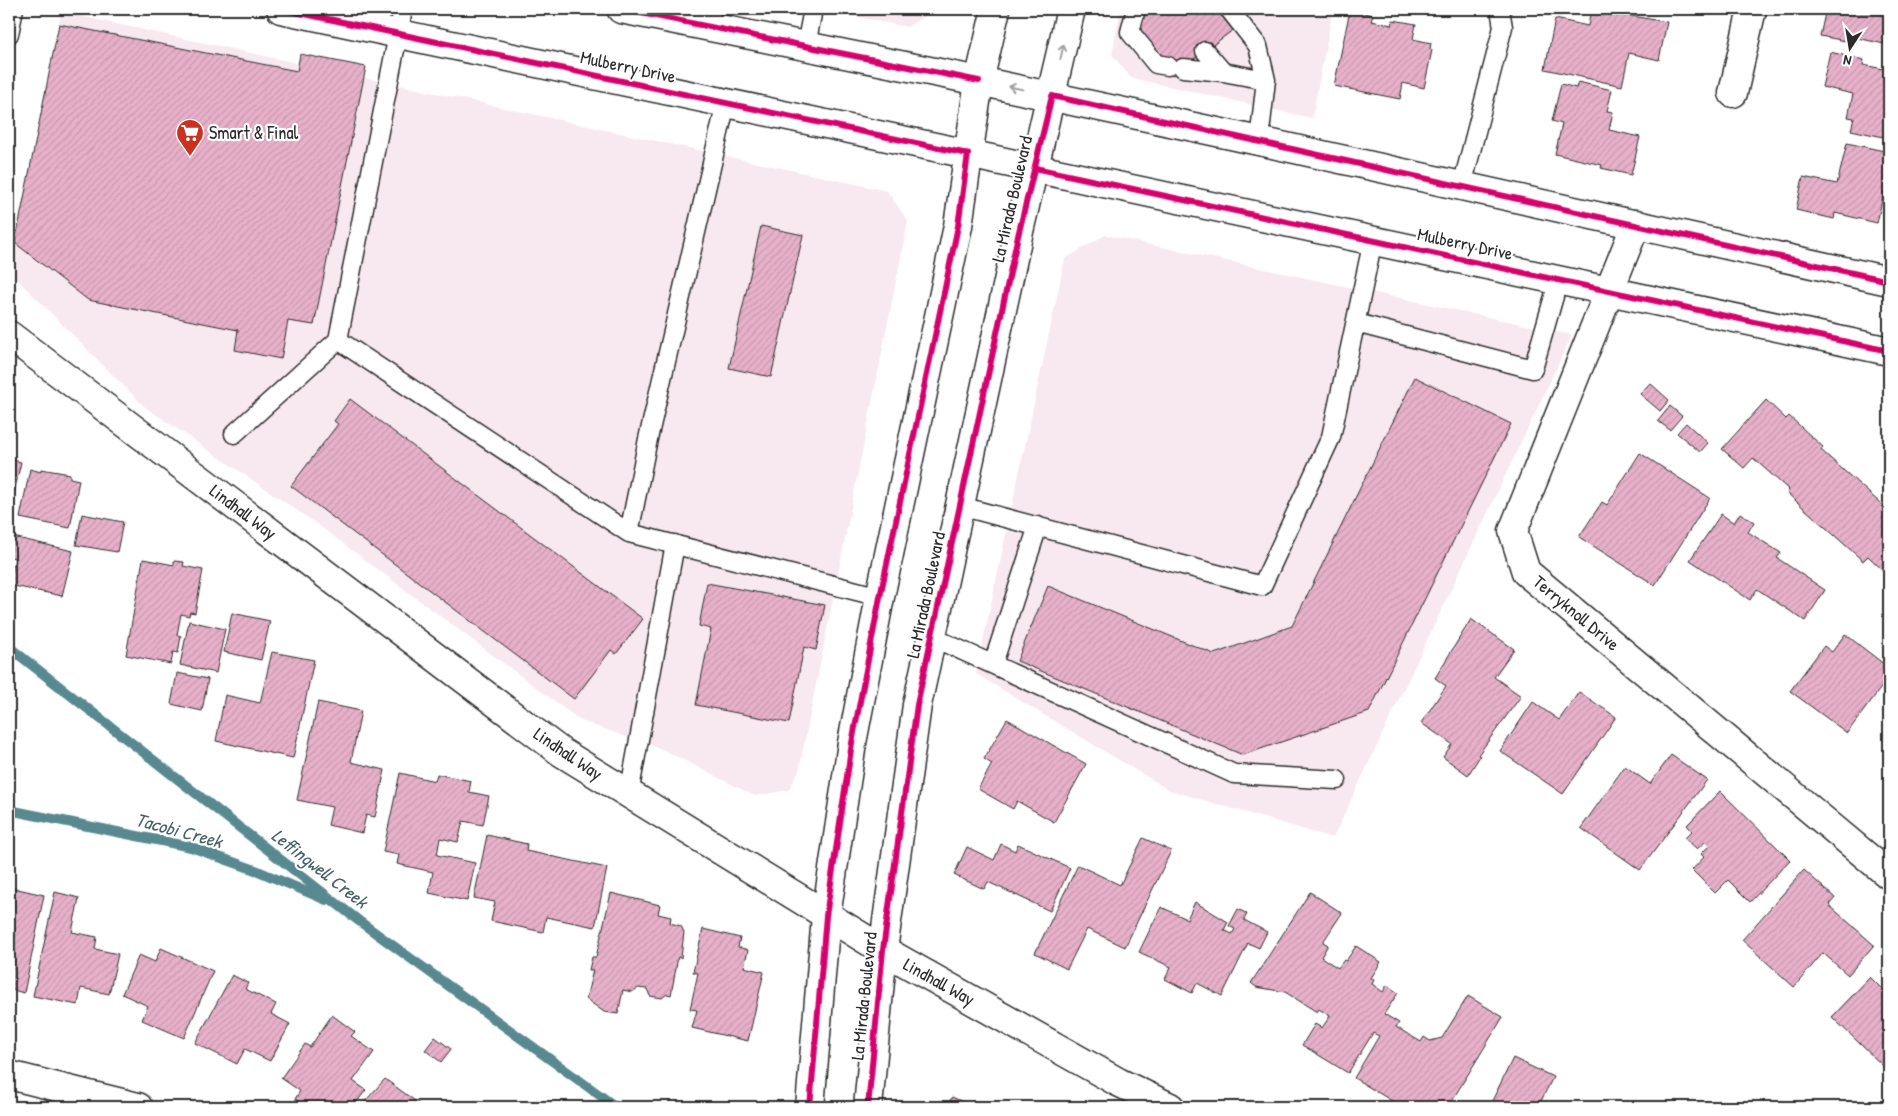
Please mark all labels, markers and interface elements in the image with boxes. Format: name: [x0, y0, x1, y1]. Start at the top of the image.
north arrow: [1826, 22, 1876, 72]
street label: Mulberry Drive: [578, 44, 678, 89]
one-way arrow: [1057, 45, 1067, 61]
text: N: [1841, 51, 1853, 71]
one-way arrow: [1008, 83, 1024, 93]
supermarket icon: Smart & Final: [175, 118, 205, 157]
place label: Smart & Final: [209, 120, 298, 145]
street label: La Mirada Boulevard: [985, 133, 1038, 264]
street label: Mulberry Drive: [1415, 221, 1515, 266]
street label: Lindhall Way: [205, 478, 282, 545]
street label: La Mirada Boulevard: [900, 529, 951, 660]
street label: Terryknoll Drive: [1528, 569, 1625, 656]
street label: Lindhall Way: [529, 721, 608, 786]
water label: Tacobi Creek: [133, 806, 227, 855]
water label: Leffingwell Creek: [266, 822, 375, 915]
street label: La Mirada Boulevard: [844, 931, 883, 1061]
street label: Lindhall Way: [899, 952, 980, 1012]

